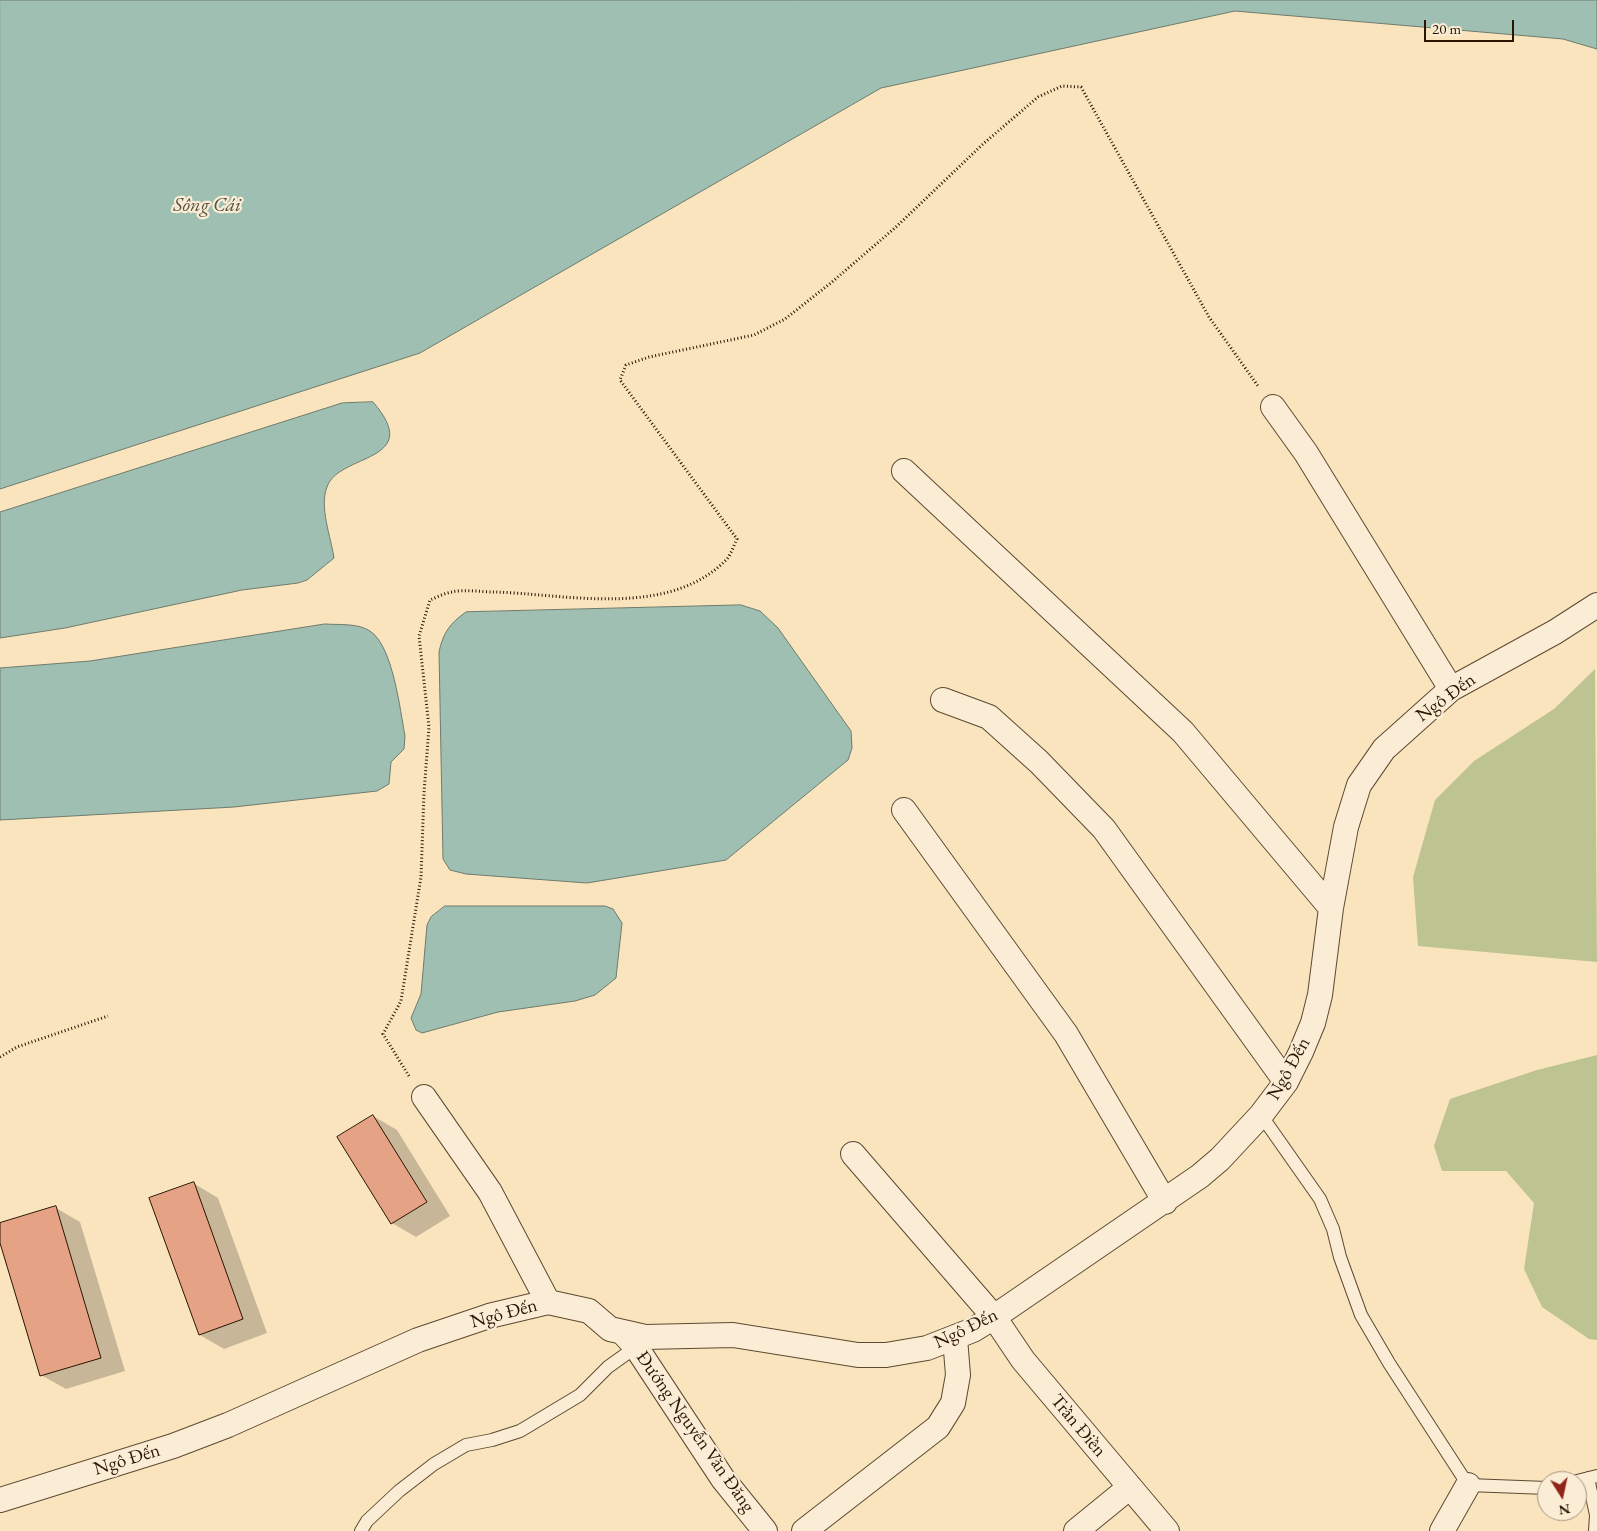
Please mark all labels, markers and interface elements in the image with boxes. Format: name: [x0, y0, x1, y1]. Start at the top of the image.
scale bar: [1427, 10, 1517, 42]
text: 20 m: [1432, 19, 1461, 38]
water label: Sông Cái: [173, 194, 241, 218]
street label: Ngô Đến: [1412, 669, 1480, 727]
street label: Ngô Đến: [1262, 1034, 1316, 1104]
street label: Ngô Đến: [468, 1294, 540, 1334]
street label: Ngô Đến: [930, 1304, 1002, 1354]
street label: Đướng Nguyễn Văn Đăng: [631, 1347, 759, 1517]
street label: Trần Điền: [1045, 1390, 1111, 1462]
street label: Ngô Đến: [91, 1439, 163, 1481]
north arrow: [1537, 1471, 1587, 1521]
text: N: [1557, 1500, 1572, 1520]

